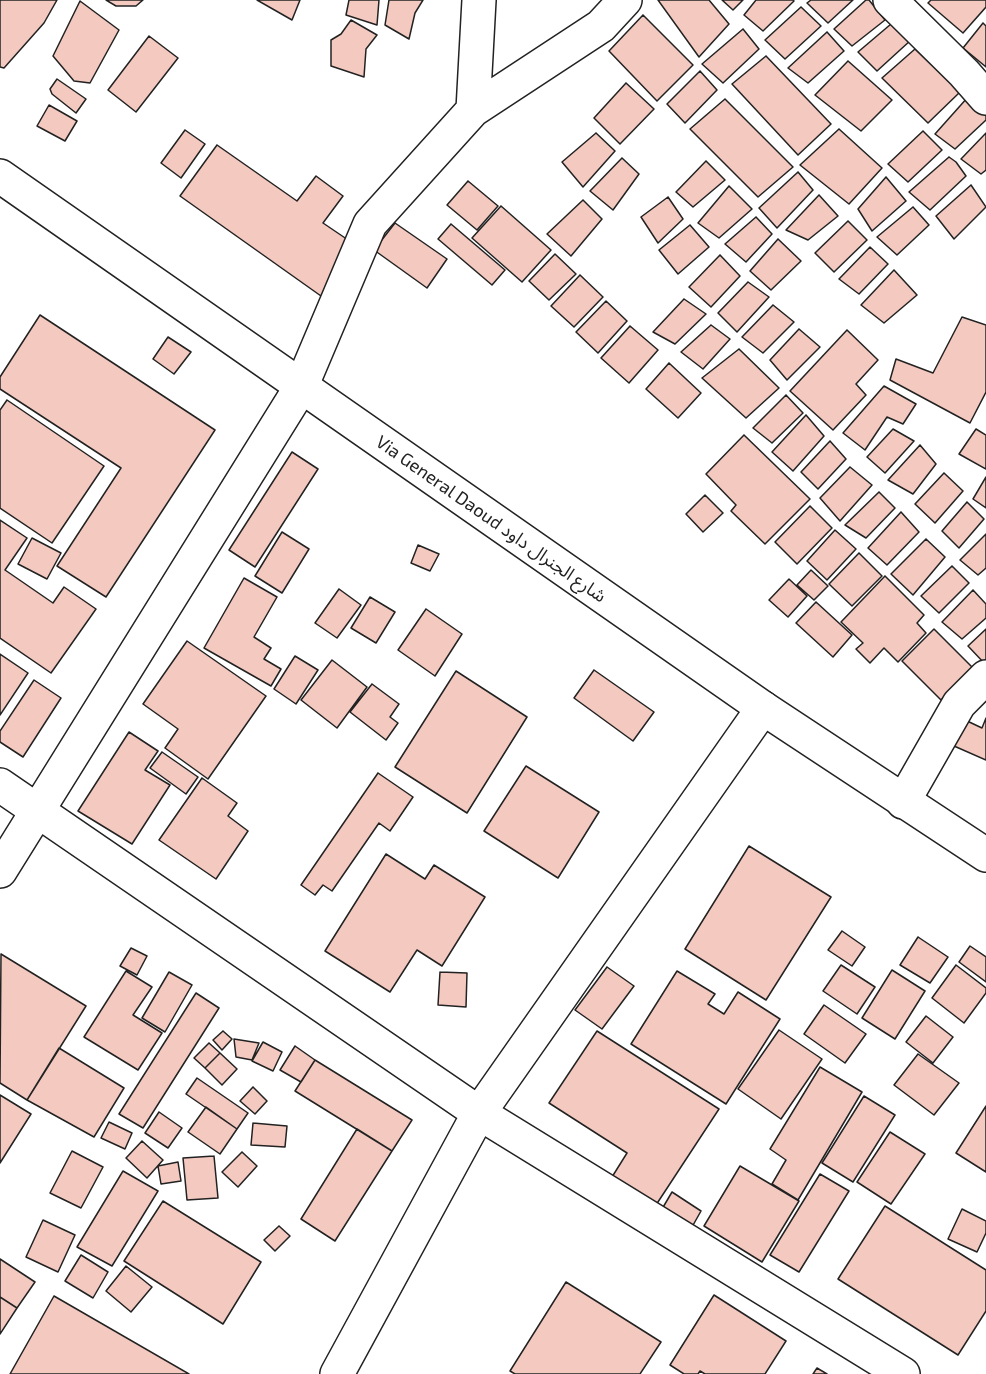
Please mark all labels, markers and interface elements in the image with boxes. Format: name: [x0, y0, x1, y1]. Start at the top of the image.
street label: Via General Daoud شارع الجنرال داود: [372, 431, 610, 607]

